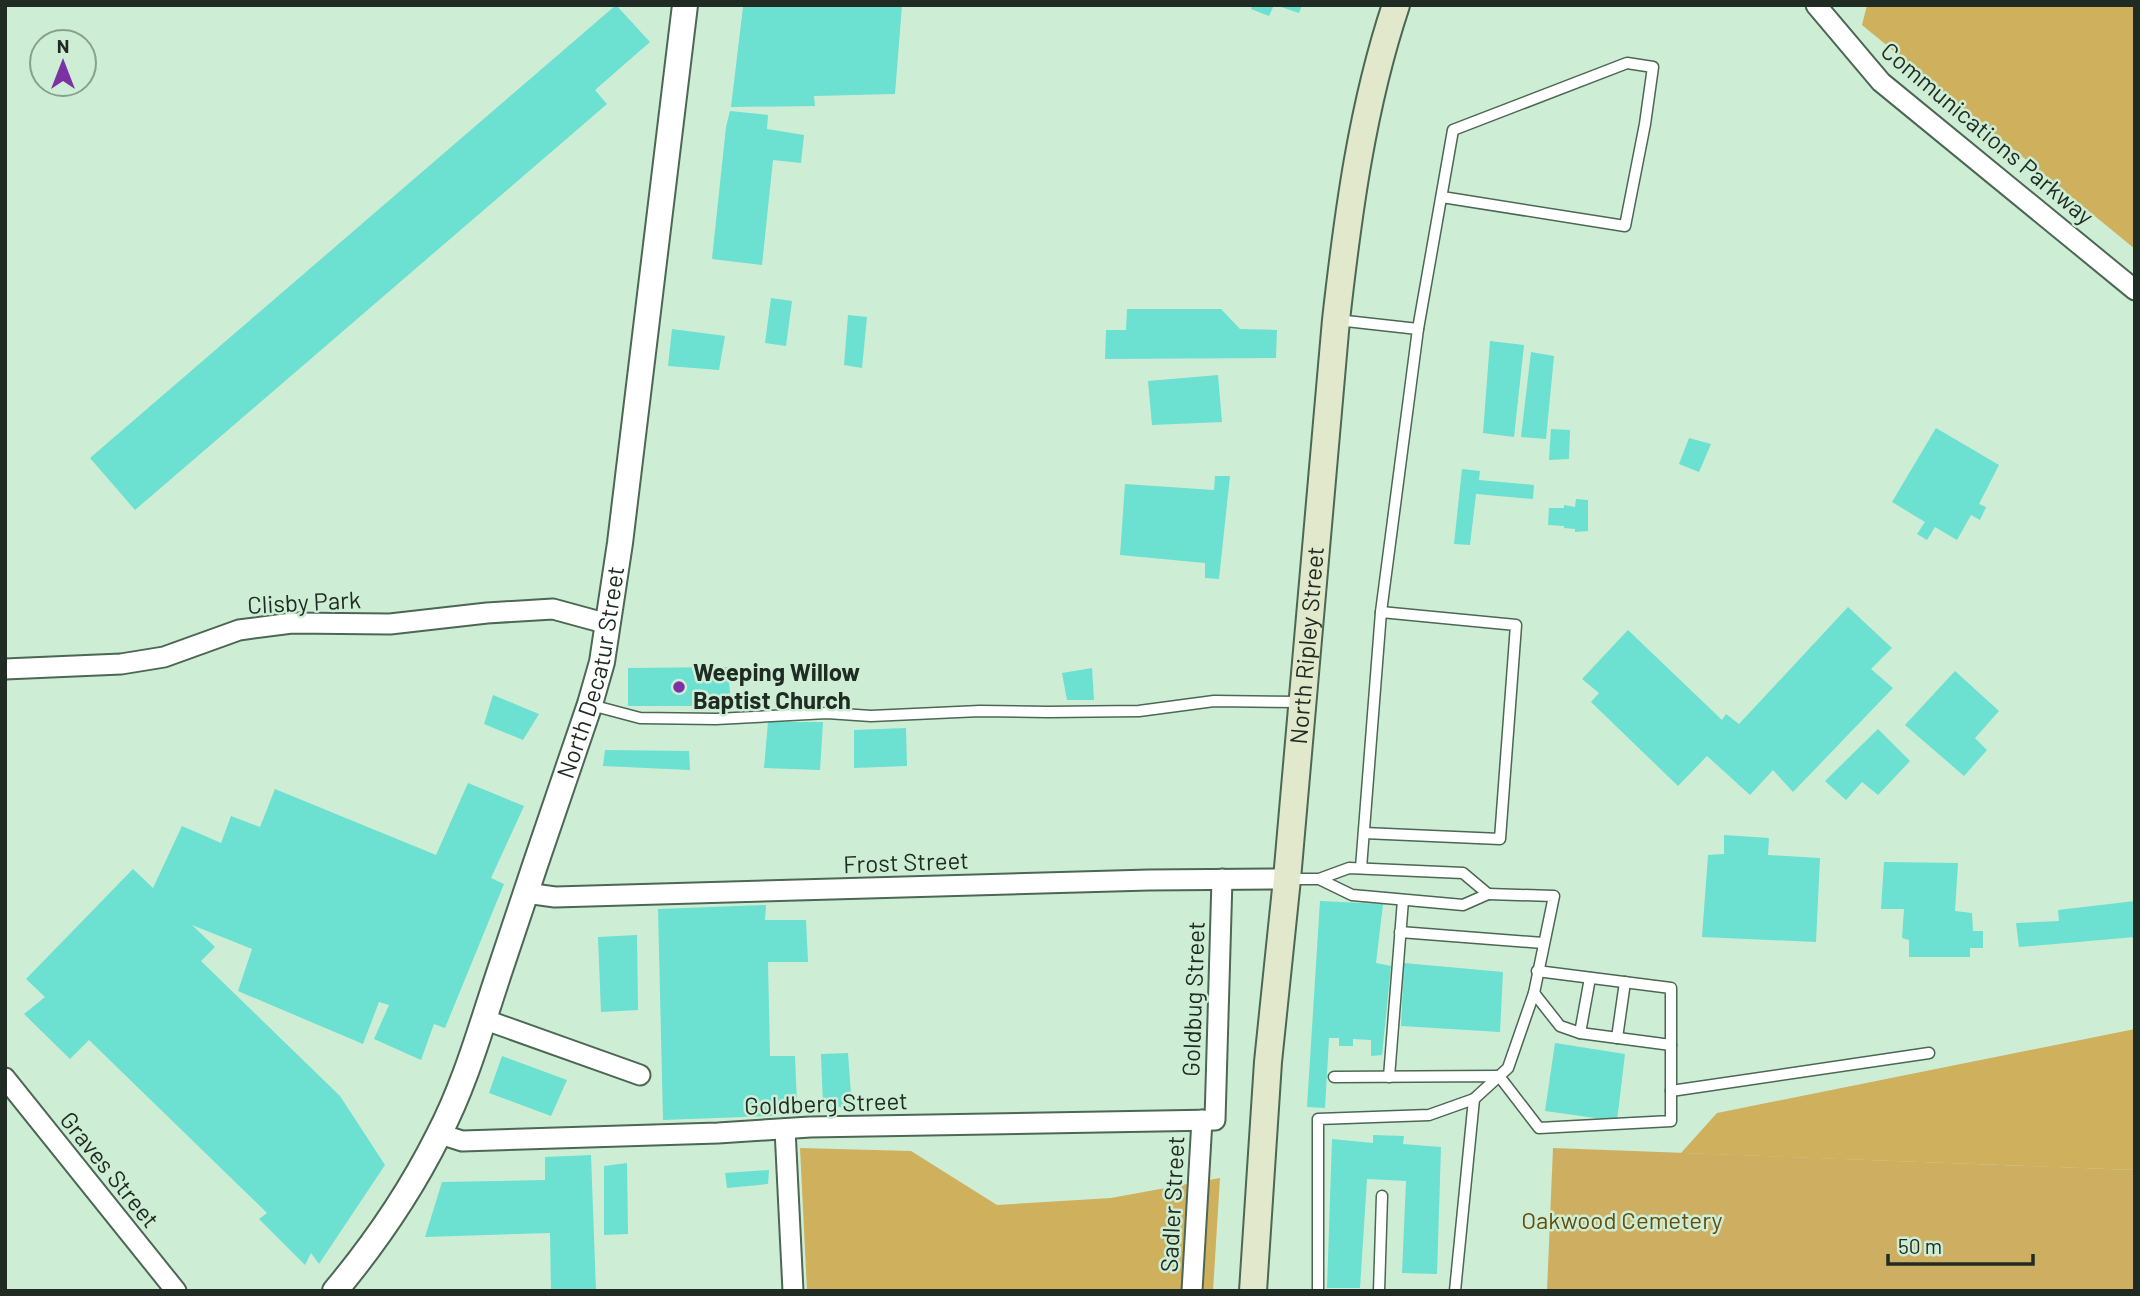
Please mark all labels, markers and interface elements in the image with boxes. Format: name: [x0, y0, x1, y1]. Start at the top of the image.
north arrow: [28, 28, 98, 98]
text: N: [57, 34, 69, 57]
street label: Communications Parkway: [1876, 35, 2100, 230]
street label: North Ripley Street: [1283, 545, 1329, 745]
street label: North Decatur Street: [550, 564, 629, 782]
street label: Clisby Park: [246, 584, 361, 619]
place label: Weeping Willow Baptist Church: [693, 657, 860, 714]
marker: Weeping Willow Baptist Church: [671, 679, 687, 695]
street label: Frost Street: [843, 845, 969, 878]
street label: Goldbug Street: [1175, 921, 1210, 1077]
street label: Goldberg Street: [744, 1085, 908, 1120]
street label: Graves Street: [55, 1105, 166, 1233]
street label: Sadler Street: [1153, 1135, 1190, 1273]
park label: Oakwood Cemetery: [1521, 1205, 1723, 1234]
scale bar: [1888, 1222, 2033, 1266]
text: 50 m: [1898, 1233, 1942, 1258]

